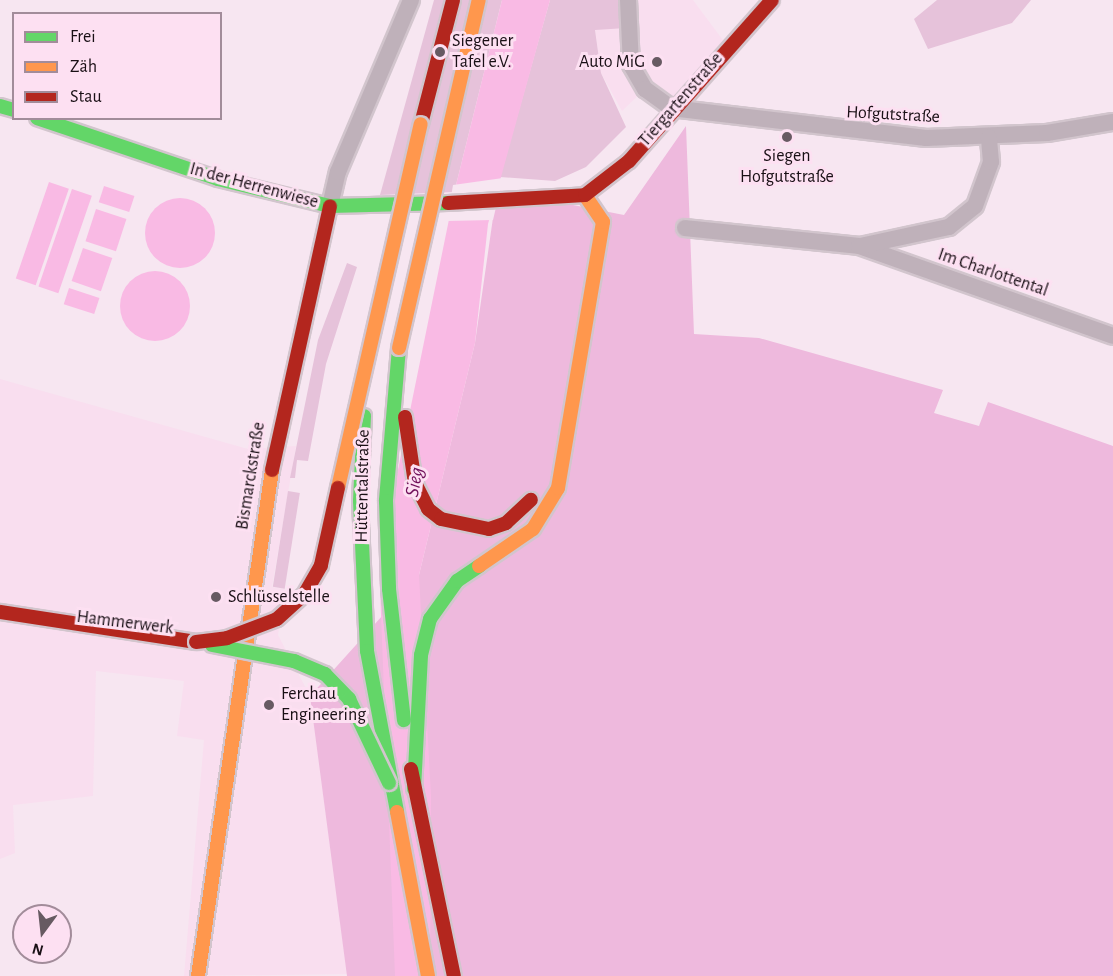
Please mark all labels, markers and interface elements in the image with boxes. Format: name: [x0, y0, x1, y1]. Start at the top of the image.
legend: [12, 12, 222, 120]
text: Frei: [70, 28, 96, 46]
place label: Siegener Tafel e.V.: [452, 31, 513, 74]
marker: Siegener Tafel e.V.: [433, 45, 447, 59]
street label: Tiergartenstraße: [634, 49, 728, 151]
place label: Auto MiG: [579, 51, 645, 73]
marker: Auto MiG: [650, 55, 664, 69]
text: Zäh: [70, 58, 97, 76]
text: Stau: [70, 88, 102, 106]
street label: Hofgutstraße: [846, 102, 940, 128]
marker: Siegen Hofgutstraße: [780, 130, 794, 144]
place label: Siegen Hofgutstraße: [740, 146, 834, 188]
street label: In der Herrenwiese: [187, 158, 321, 214]
street label: Im Charlottental: [935, 244, 1051, 302]
street label: Bismarckstraße: [232, 421, 270, 531]
street label: Hüttentalstraße: [351, 429, 375, 543]
water label: Sieg: [400, 465, 430, 499]
place label: Schlüsselstelle: [228, 586, 330, 608]
marker: Schlüsselstelle: [209, 590, 223, 604]
street label: Hammerwerk: [75, 606, 175, 640]
place label: Ferchau Engineering: [281, 684, 366, 726]
marker: Ferchau Engineering: [262, 698, 276, 712]
north arrow: [12, 904, 72, 964]
text: N: [30, 940, 45, 959]

